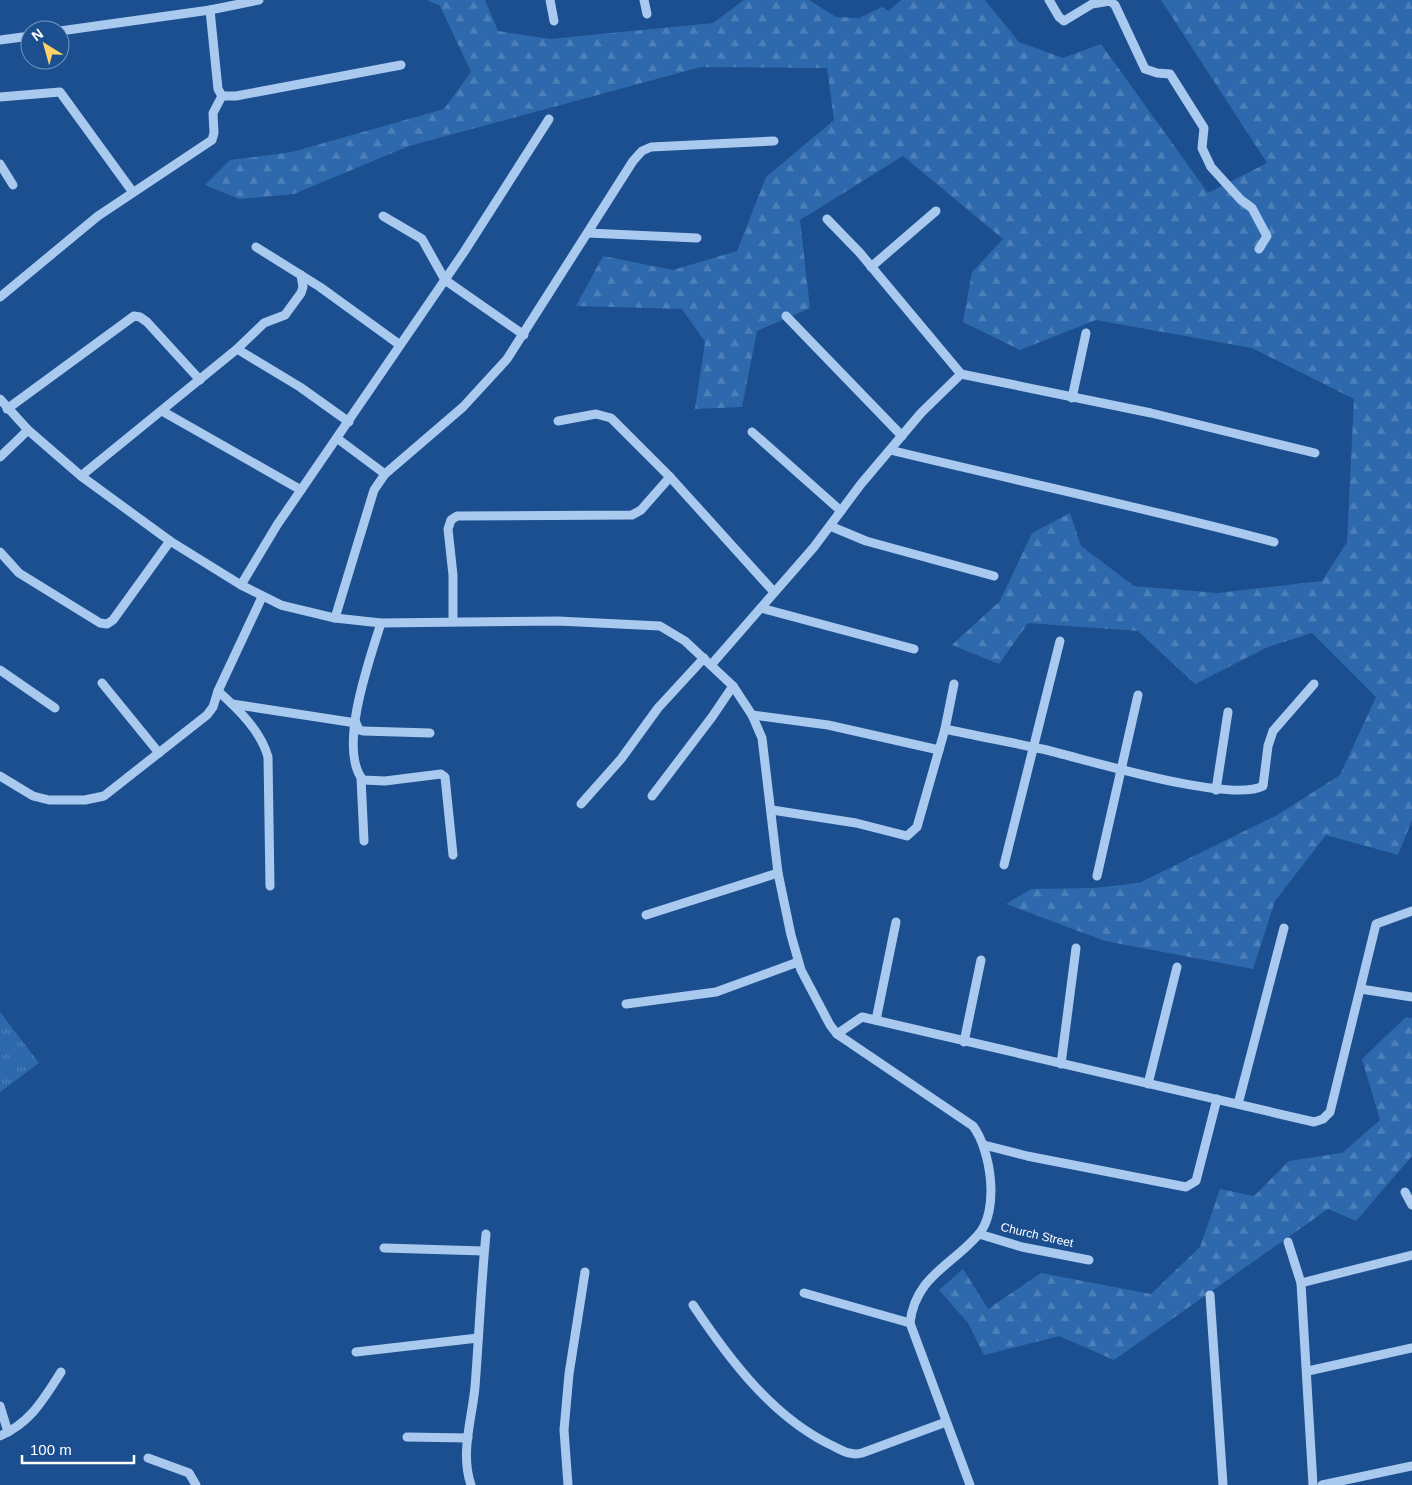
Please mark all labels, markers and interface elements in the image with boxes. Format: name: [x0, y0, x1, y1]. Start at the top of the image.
north arrow: [20, 20, 70, 70]
text: N: [28, 25, 46, 44]
street label: Church Street: [999, 1220, 1075, 1250]
scale bar: [22, 1432, 135, 1464]
text: 100 m: [30, 1441, 72, 1458]

